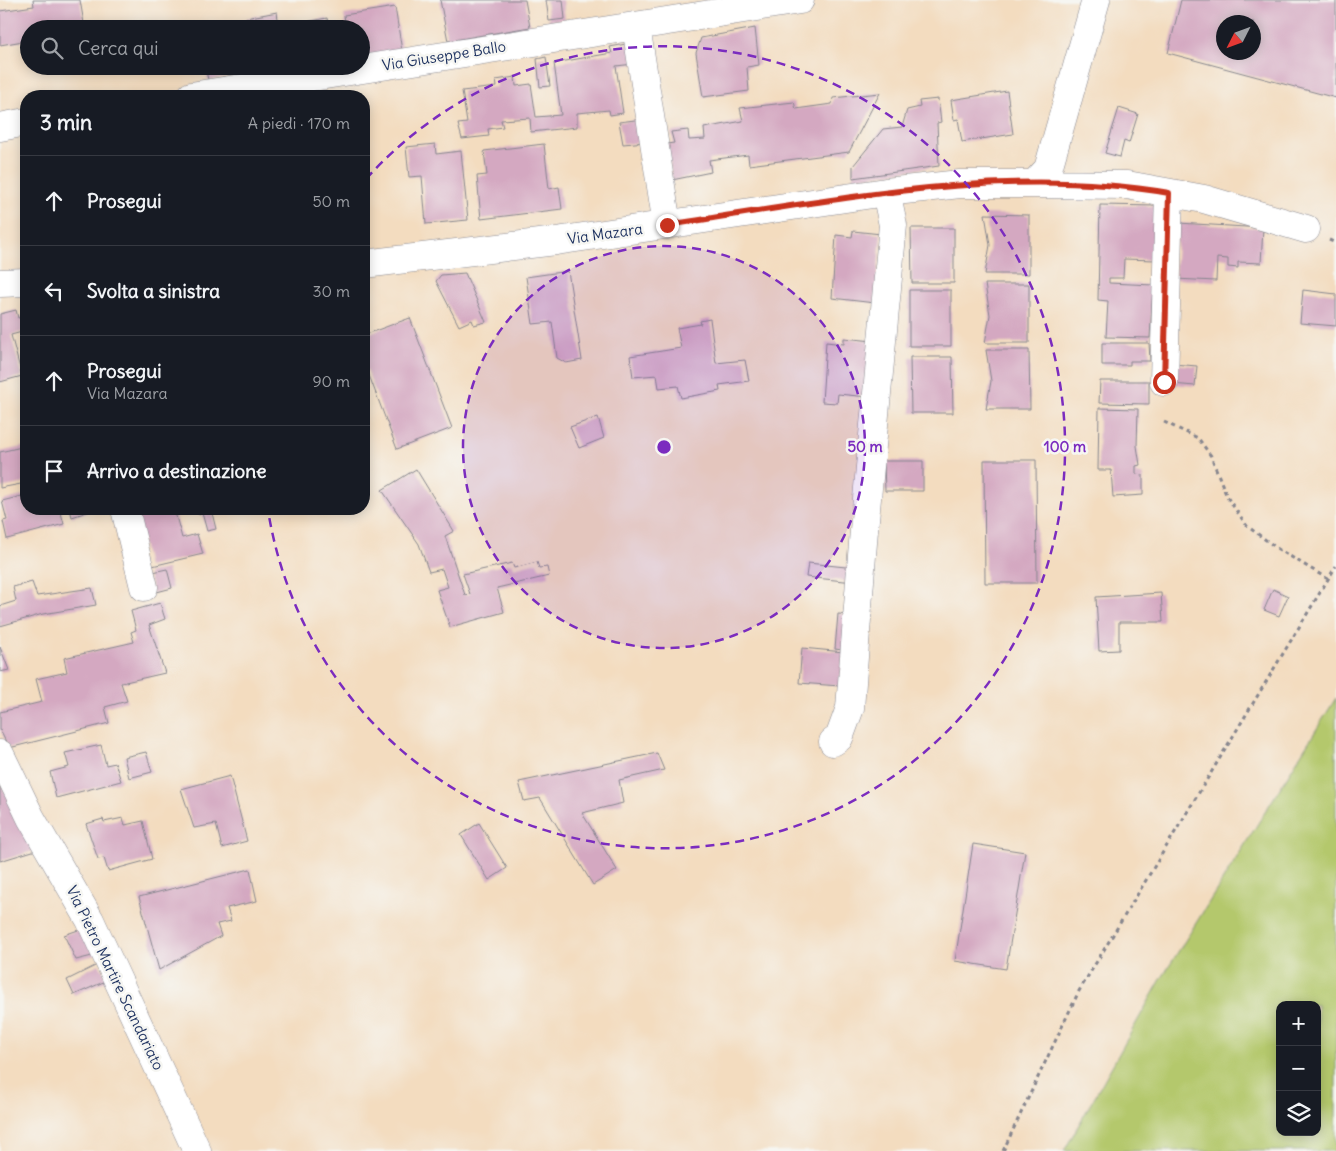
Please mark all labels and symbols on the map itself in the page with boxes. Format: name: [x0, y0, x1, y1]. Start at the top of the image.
north arrow: [1216, 15, 1261, 60]
street label: Via Giuseppe Ballo: [381, 36, 507, 75]
route end: [656, 214, 679, 237]
street label: Via Mazara: [566, 219, 644, 248]
route start: [1153, 371, 1176, 394]
text: 50 m: [847, 437, 883, 456]
text: 100 m: [1044, 437, 1086, 456]
centre of rings: [655, 438, 673, 456]
street label: Via Pietro Martire Scandariato: [62, 882, 168, 1073]

